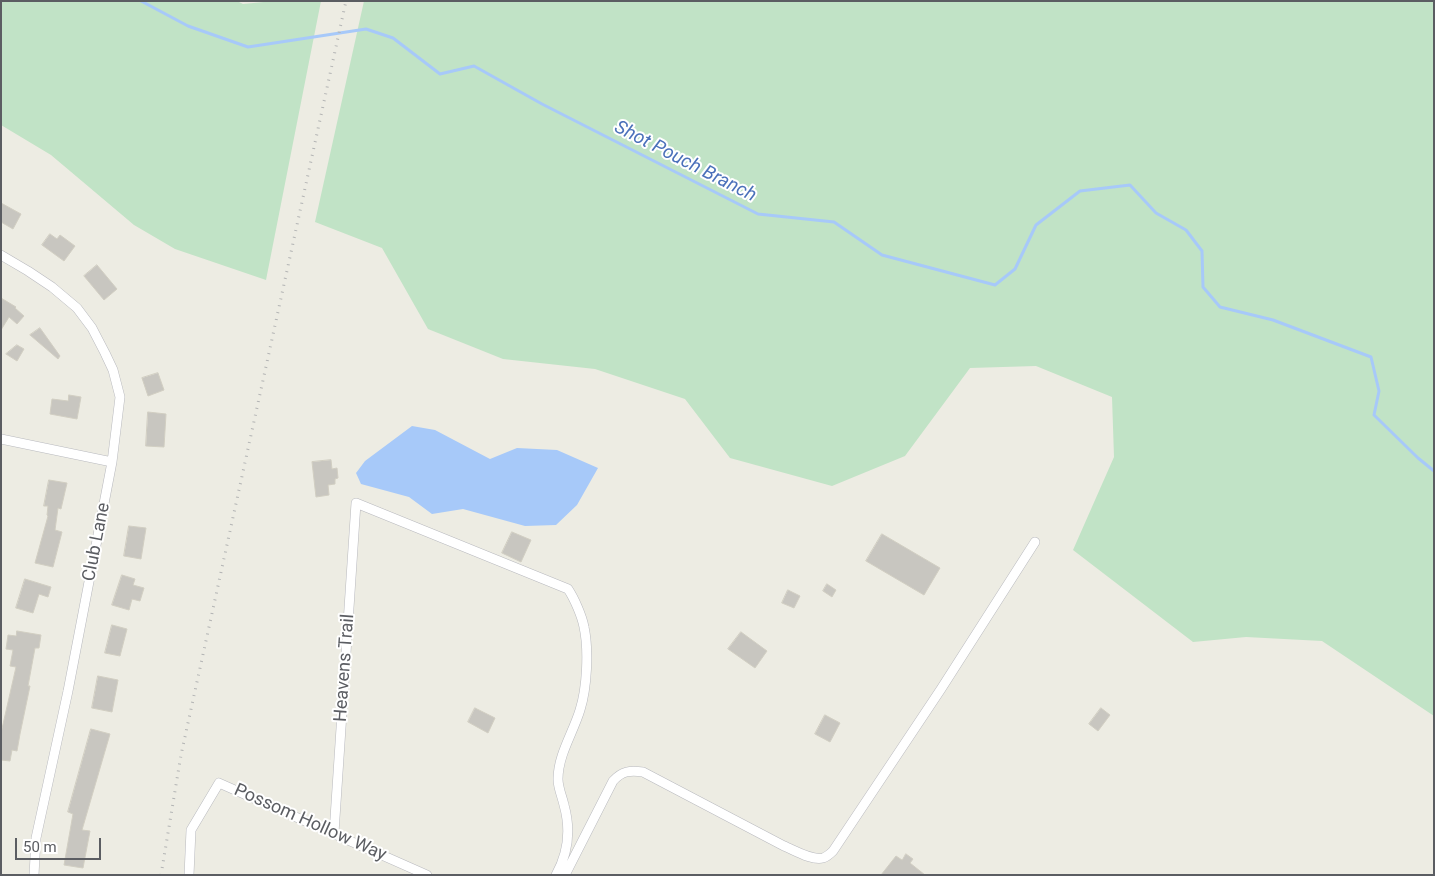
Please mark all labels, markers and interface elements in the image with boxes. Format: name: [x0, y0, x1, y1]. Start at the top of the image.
water label: Shot Pouch Branch: [610, 116, 760, 208]
street label: Club Lane: [79, 501, 115, 583]
street label: Heavens Trail: [330, 613, 360, 723]
street label: Possom Hollow Way: [230, 780, 390, 866]
scale bar: [18, 828, 104, 860]
text: 50 m: [23, 838, 57, 856]

